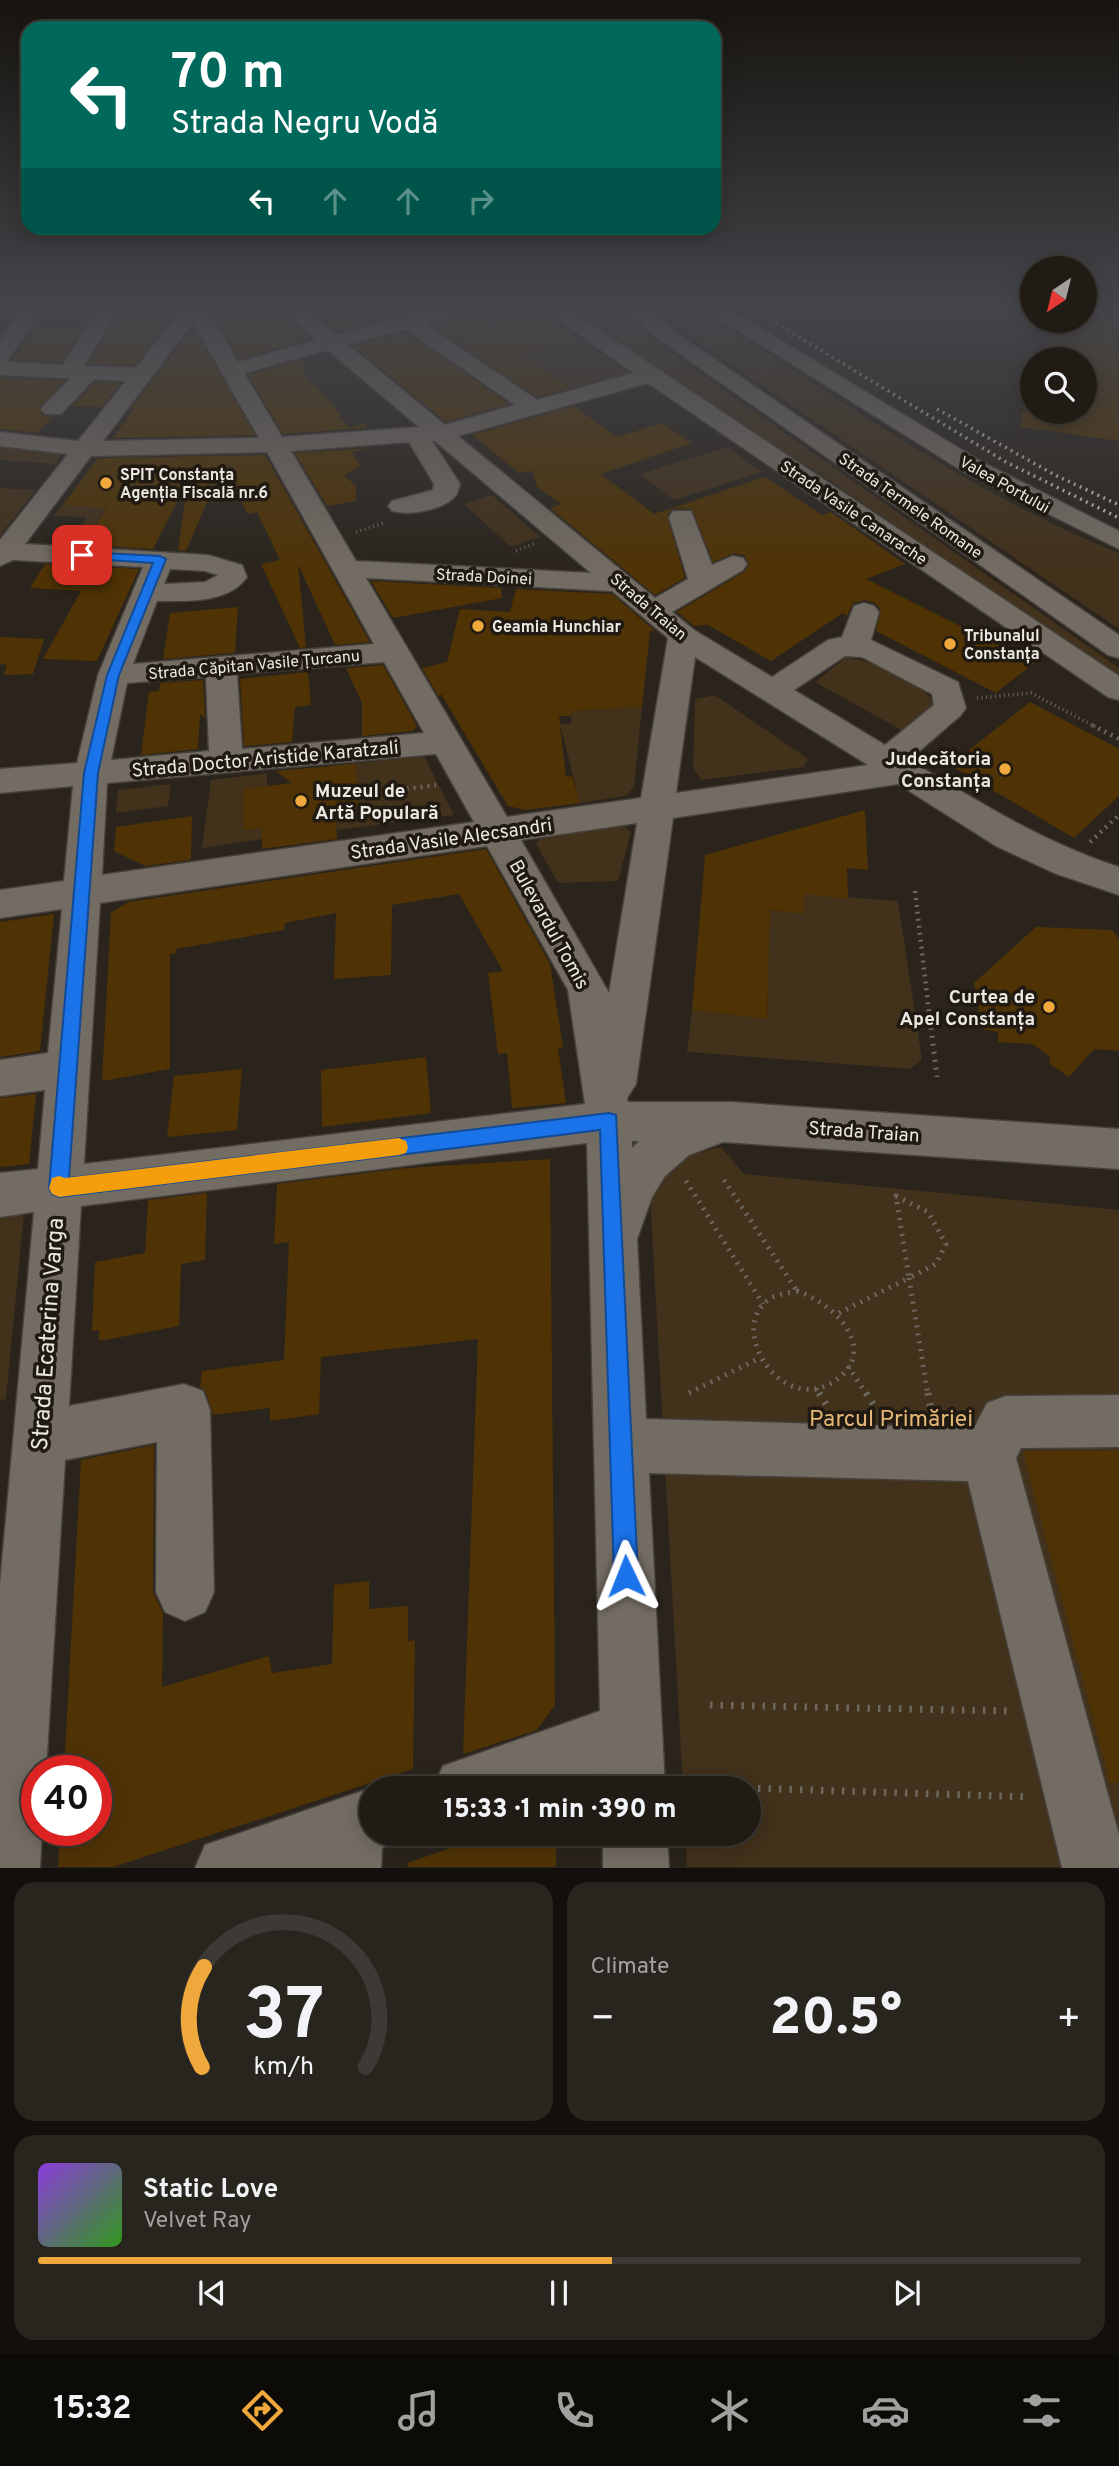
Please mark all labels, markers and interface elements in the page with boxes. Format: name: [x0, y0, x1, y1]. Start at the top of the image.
text: 70 m: [171, 44, 285, 106]
icon: left: [56, 49, 147, 140]
text: Strada Negru Vodă: [171, 105, 438, 145]
icon: left: [243, 182, 281, 220]
icon: ahead: [316, 182, 354, 220]
icon: ahead: [389, 182, 427, 220]
icon: right: [462, 182, 500, 220]
north arrow: [1020, 256, 1097, 332]
map controls: [1020, 256, 1097, 424]
button: search: [1020, 347, 1097, 424]
street label: Strada Termele Romane: [834, 449, 986, 564]
street label: Valea Portului: [955, 453, 1053, 519]
street label: Strada Vasile Canarache: [776, 457, 930, 570]
place label: SPIT Constanța Agenția Fiscală nr.6: [120, 466, 268, 504]
marker: SPIT Constanța Agenția Fiscală nr.6: [98, 475, 114, 491]
pin: [52, 525, 112, 585]
icon: arrive: [63, 536, 101, 574]
street label: Strada Doinei: [435, 565, 532, 591]
street label: Strada Traian: [605, 570, 690, 645]
marker: Geamia Hunchiar: [470, 618, 486, 634]
place label: Geamia Hunchiar: [492, 618, 621, 638]
place label: Tribunalul Constanța: [964, 627, 1040, 665]
marker: Tribunalul Constanța: [942, 636, 958, 652]
street label: Strada Căpitan Vasile Țurcanu: [148, 647, 361, 685]
street label: Strada Doctor Aristide Karatzali: [131, 736, 400, 784]
place label: Judecătoria Constanța: [885, 748, 991, 794]
marker: Judecătoria Constanța: [997, 761, 1013, 777]
place label: Muzeul de Artă Populară: [315, 780, 439, 826]
marker: Muzeul de Artă Populară: [293, 793, 309, 809]
street label: Strada Vasile Alecsandri: [349, 814, 554, 866]
street label: Bulevardul Tomis: [503, 856, 594, 994]
place label: Curtea de Apel Constanța: [899, 986, 1035, 1032]
marker: Curtea de Apel Constanța: [1041, 999, 1057, 1015]
street label: Strada Traian: [807, 1117, 920, 1149]
street label: Strada Ecaterina Varga: [27, 1217, 72, 1452]
park label: Parcul Primăriei: [809, 1406, 973, 1435]
position arrow: [589, 1539, 663, 1613]
speed limit sign: 40: [21, 1755, 112, 1846]
text: 15:33 · 1 min · 390 m: [443, 1794, 677, 1827]
text: Climate: [591, 1953, 669, 1982]
text: 37: [242, 1974, 324, 2066]
text: 20.5°: [769, 1987, 902, 2053]
text: −: [591, 1996, 615, 2045]
text: +: [1056, 1996, 1081, 2045]
text: km/h: [253, 2052, 314, 2084]
text: Static Love: [143, 2174, 278, 2207]
text: Velvet Ray: [143, 2207, 251, 2236]
icon: previous: [193, 2274, 231, 2312]
icon: pause: [540, 2274, 578, 2312]
icon: next: [888, 2274, 926, 2312]
icon: directions: [238, 2386, 287, 2435]
icon: music: [394, 2386, 443, 2435]
icon: phone: [550, 2386, 599, 2435]
icon: climate: [705, 2386, 754, 2435]
icon: car: [861, 2386, 910, 2435]
icon: filters: [1017, 2386, 1066, 2435]
text: 15:32: [53, 2390, 132, 2430]

